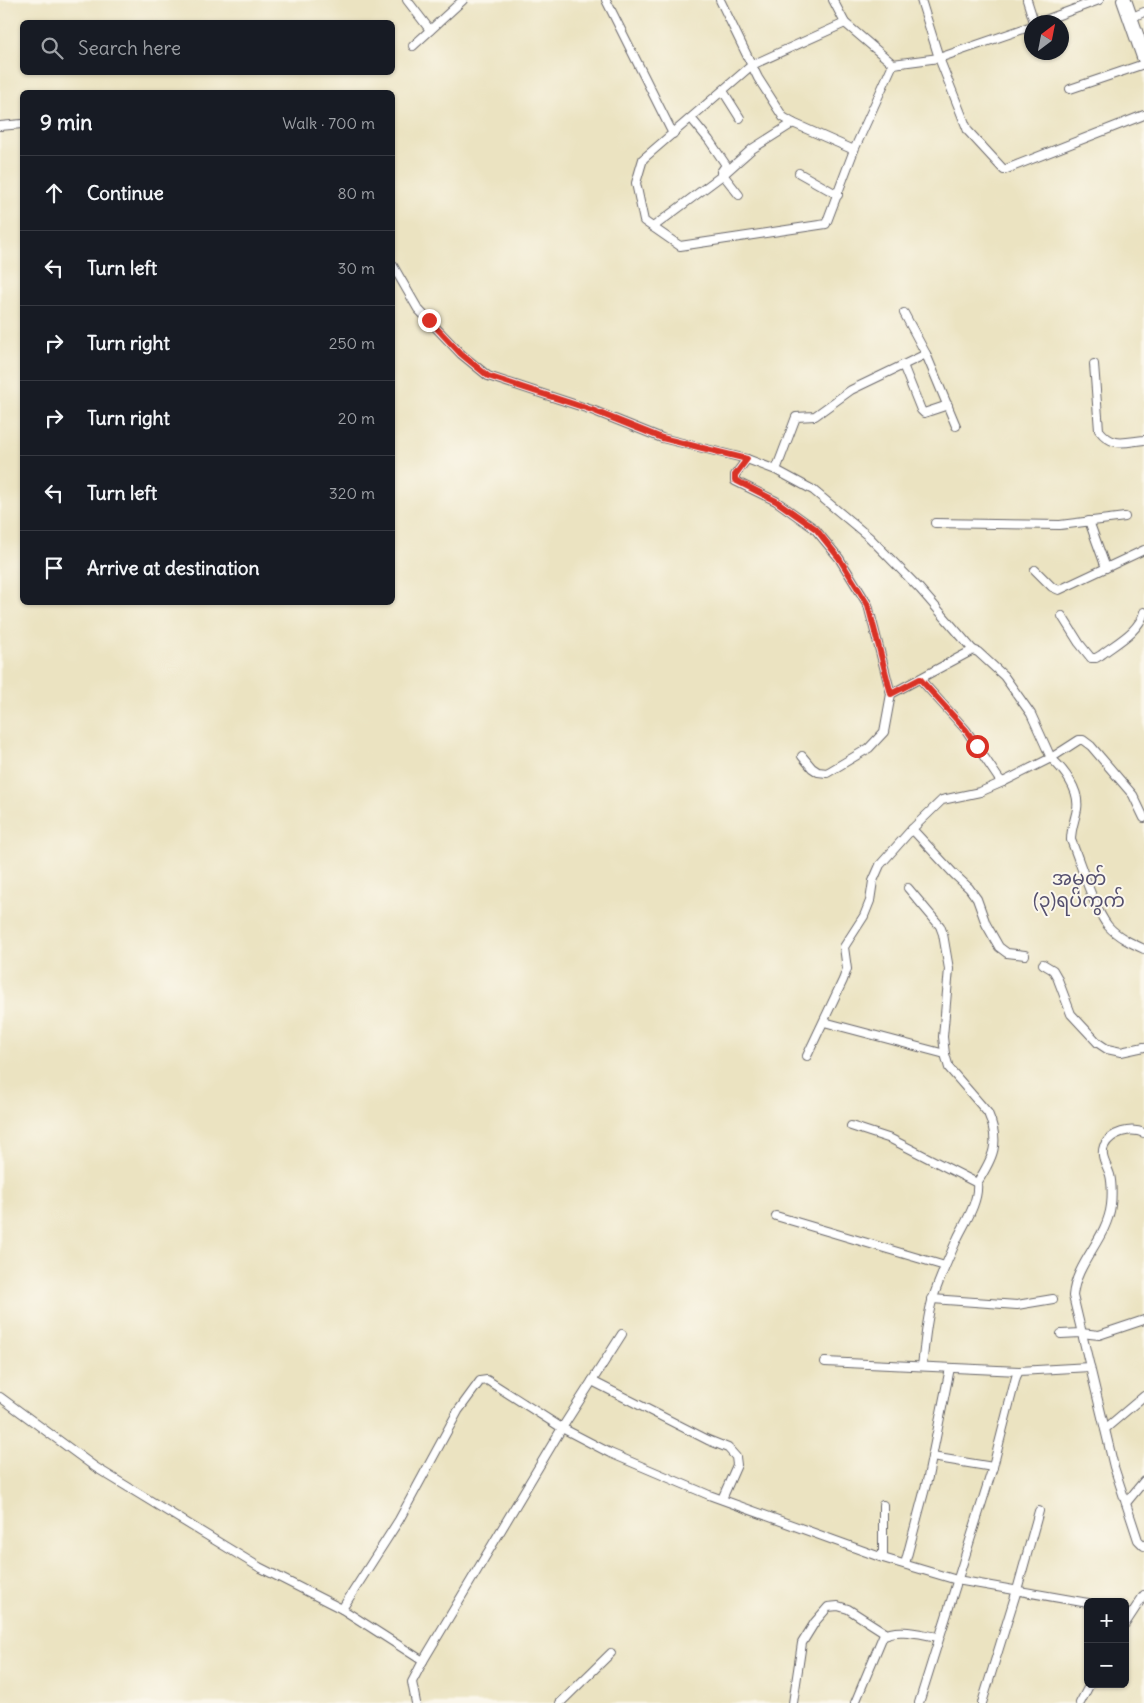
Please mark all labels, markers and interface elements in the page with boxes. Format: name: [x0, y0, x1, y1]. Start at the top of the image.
north arrow: [1024, 15, 1069, 60]
search box: [20, 20, 395, 75]
icon: search: [38, 34, 66, 62]
text: Search here: [78, 36, 181, 60]
text: 9 min: [40, 109, 92, 136]
text: Walk · 700 m: [282, 113, 375, 133]
icon: ahead: [40, 179, 68, 207]
text: Continue: [87, 181, 164, 205]
text: 80 m: [337, 183, 375, 203]
icon: left: [40, 254, 68, 282]
text: Turn left: [87, 256, 157, 280]
text: 30 m: [338, 258, 375, 278]
route end: [418, 309, 441, 332]
icon: right: [40, 329, 68, 357]
text: Turn right: [87, 331, 170, 355]
text: 250 m: [329, 333, 375, 353]
icon: right: [40, 404, 68, 432]
text: Turn right: [87, 406, 170, 430]
text: 20 m: [338, 408, 375, 428]
icon: left: [40, 479, 68, 507]
text: Turn left: [87, 481, 157, 505]
text: 320 m: [329, 483, 375, 503]
icon: arrive: [40, 554, 68, 582]
text: Arrive at destination: [87, 556, 260, 580]
route start: [966, 735, 989, 758]
district label: အမှတ် (၃)ရပ်ကွက်: [1033, 864, 1125, 916]
map controls: [1084, 1598, 1129, 1688]
button: +: [1084, 1598, 1129, 1643]
button: −: [1084, 1643, 1129, 1688]

